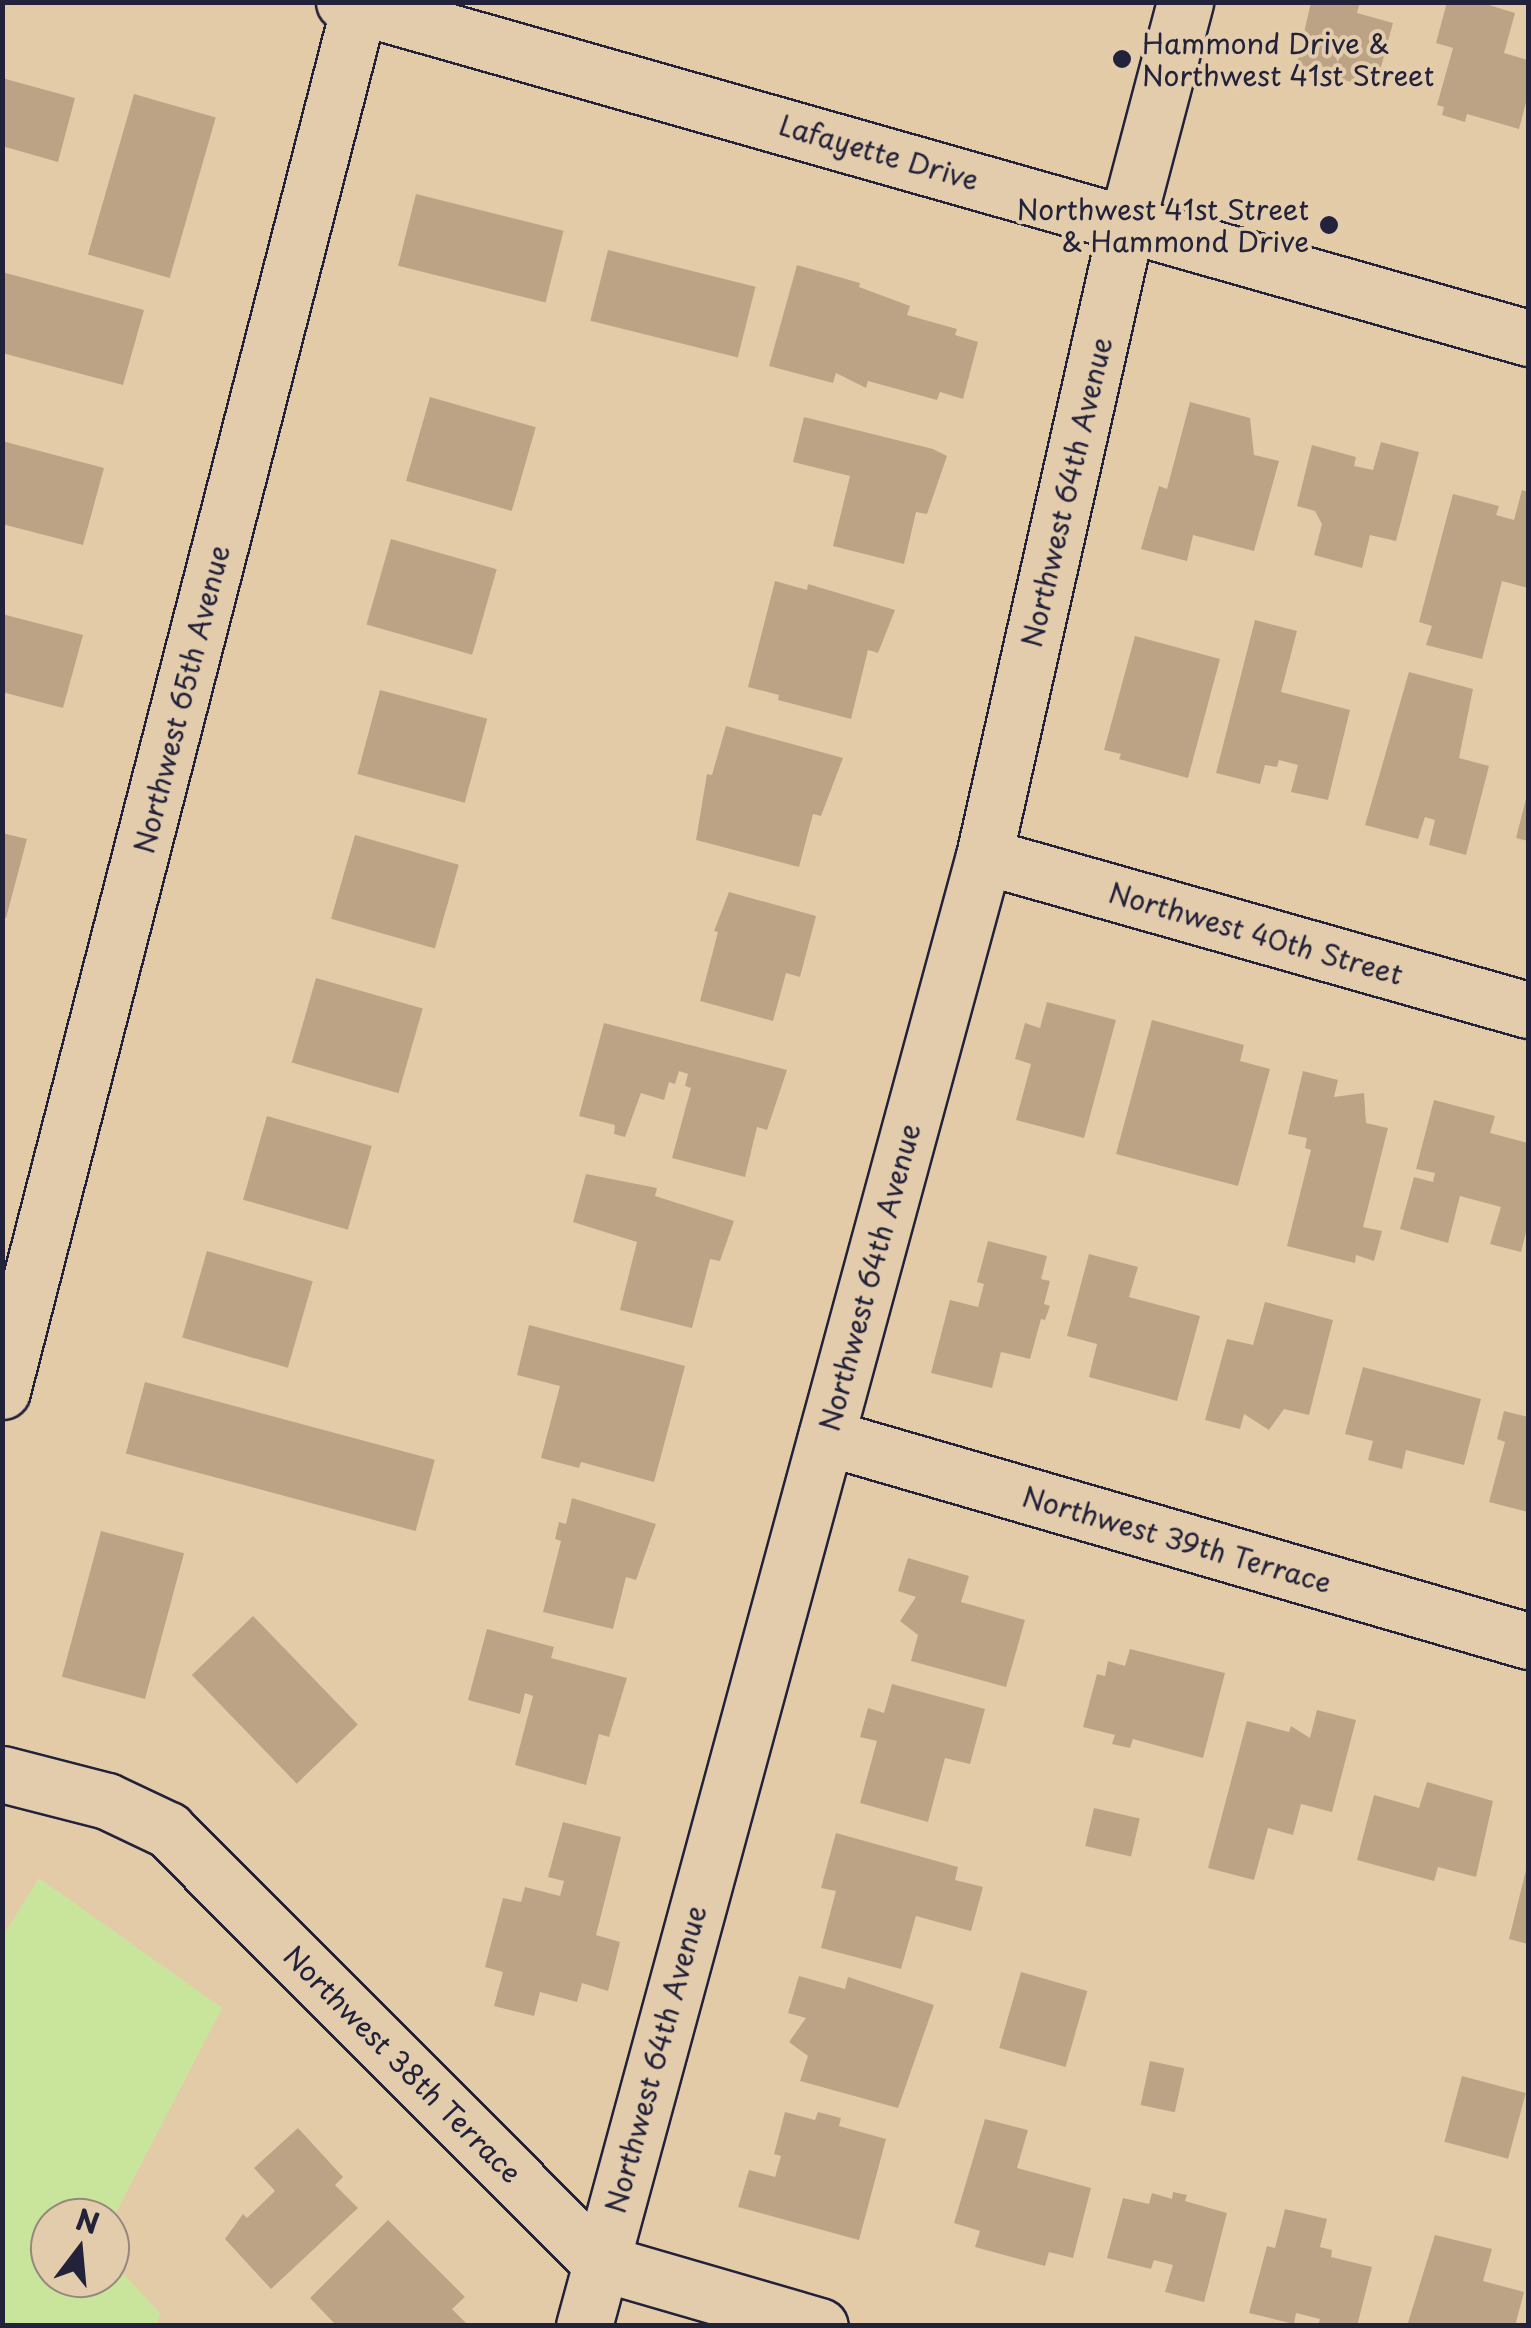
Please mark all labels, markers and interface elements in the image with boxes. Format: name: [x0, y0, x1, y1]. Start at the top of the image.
place label: Hammond Drive & Northwest 41st Street: [1142, 26, 1439, 92]
marker: Hammond Drive & Northwest 41st Street: [1111, 48, 1133, 70]
street label: Lafayette Drive: [776, 108, 982, 196]
place label: Northwest 41st Street & Hammond Drive: [1012, 192, 1309, 258]
marker: Northwest 41st Street & Hammond Drive: [1318, 214, 1340, 236]
street label: Northwest 64th Avenue: [1014, 333, 1118, 651]
street label: Northwest 65th Avenue: [126, 541, 236, 857]
street label: Northwest 40th Street: [1104, 874, 1408, 992]
street label: Northwest 64th Avenue: [812, 1119, 926, 1435]
street label: Northwest 39th Terrace: [1019, 1479, 1335, 1599]
street label: Northwest 64th Avenue: [598, 1901, 712, 2217]
street label: Northwest 38th Terrace: [277, 1938, 529, 2190]
text: N: [71, 2197, 104, 2244]
north arrow: [30, 2198, 130, 2298]

